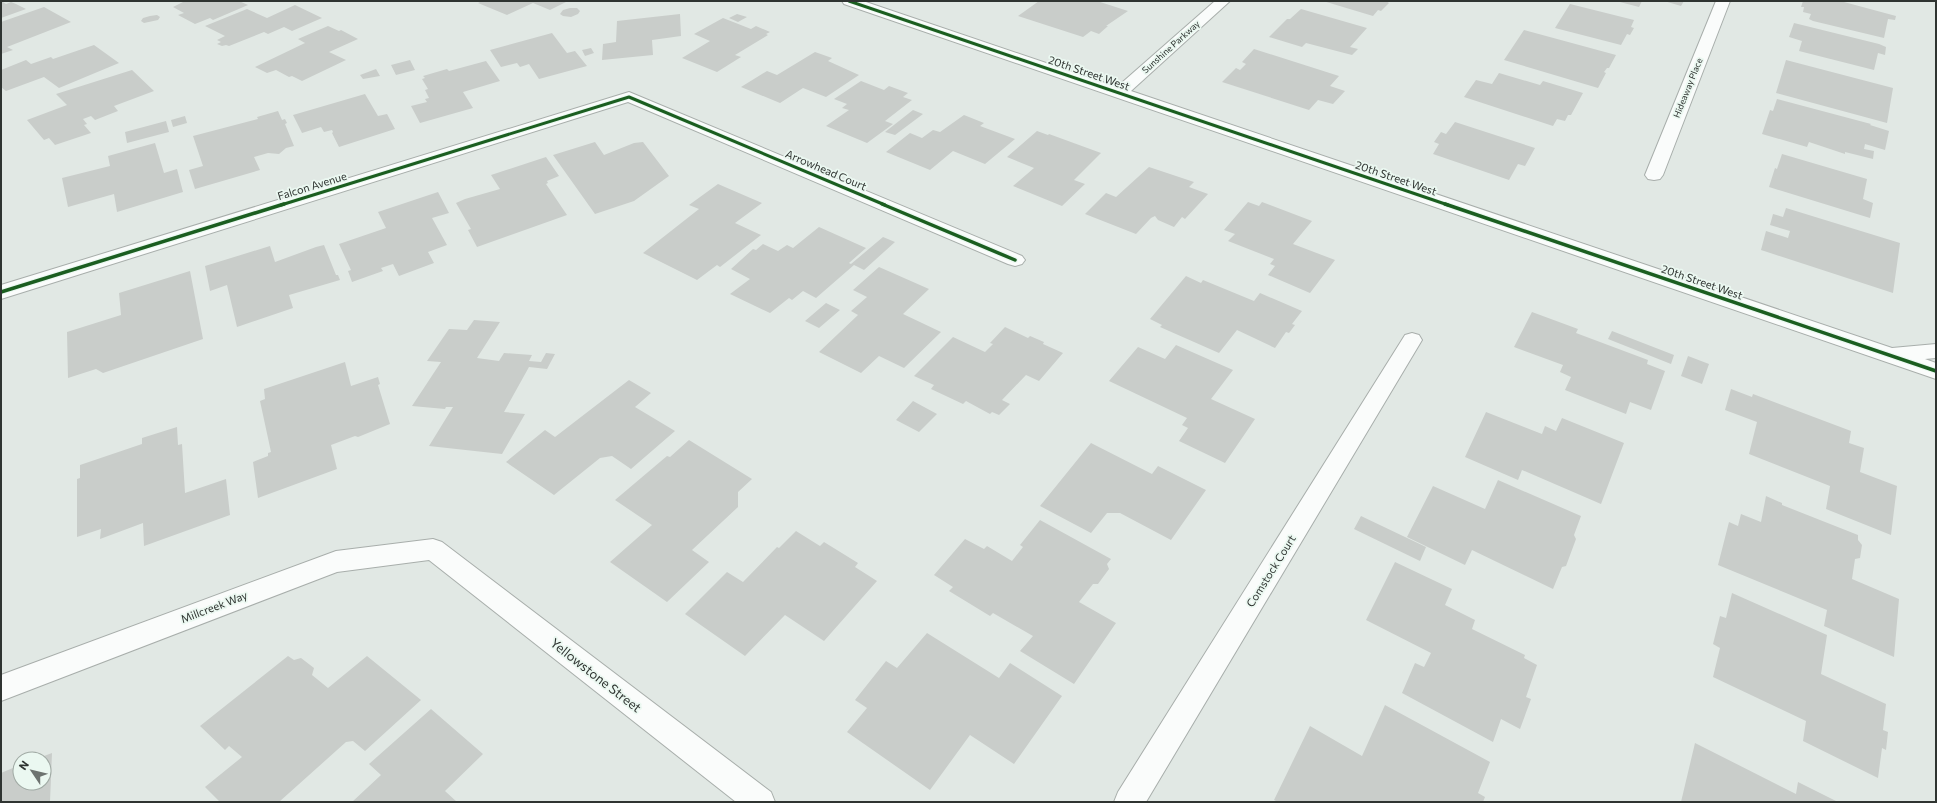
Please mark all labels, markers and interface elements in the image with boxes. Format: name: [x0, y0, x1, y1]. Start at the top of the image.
street label: Sunshine Parkway: [1140, 18, 1202, 75]
street label: 20th Street West: [1047, 53, 1132, 93]
street label: Hideaway Place: [1671, 56, 1705, 119]
street label: Arrowhead Court: [784, 147, 869, 193]
street label: 20th Street West: [1354, 158, 1439, 198]
street label: Falcon Avenue: [276, 169, 348, 202]
street label: 20th Street West: [1660, 262, 1745, 302]
street label: Comstock Court: [1243, 532, 1298, 609]
street label: Millcreek Way: [179, 588, 249, 625]
street label: Yellowstone Street: [547, 635, 645, 715]
north arrow: [12, 751, 52, 791]
text: N: [16, 758, 31, 772]

